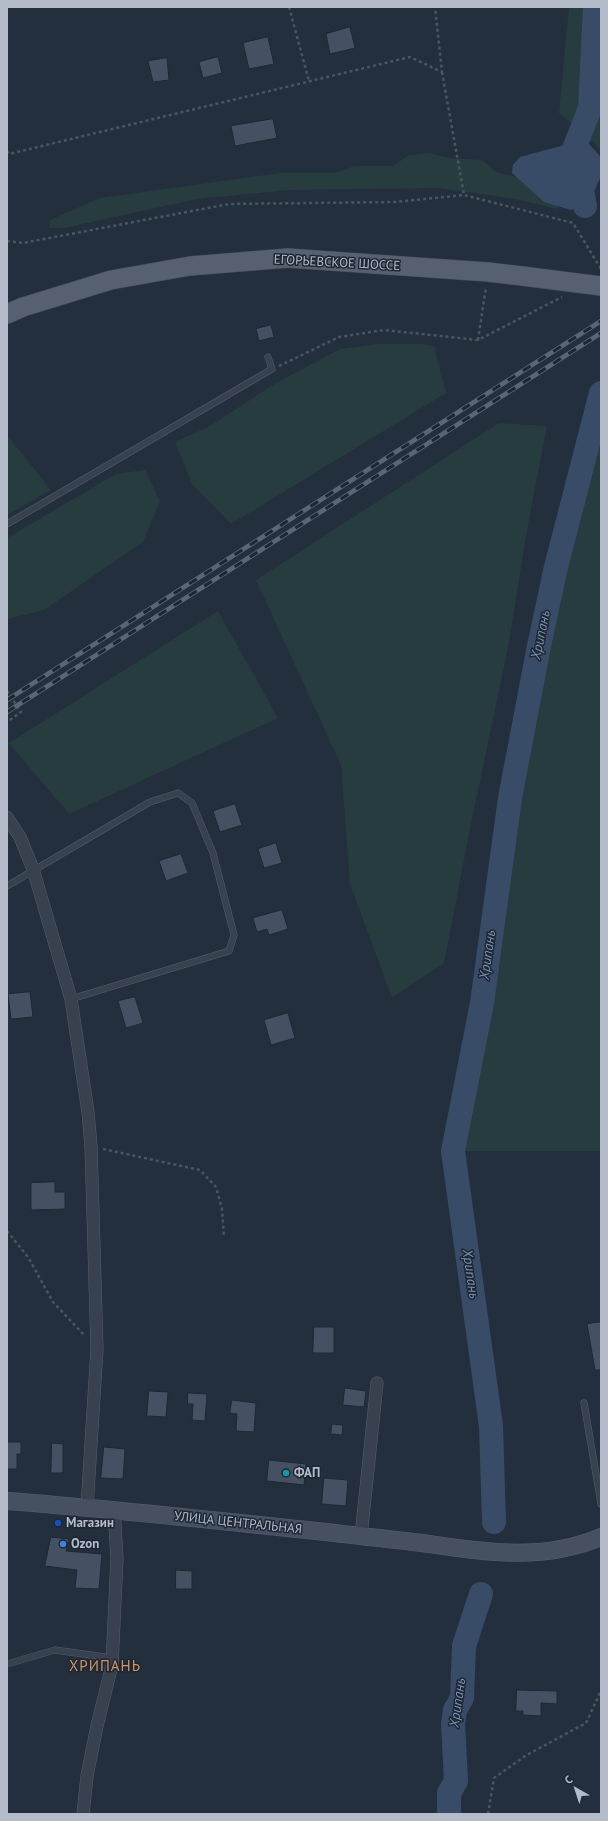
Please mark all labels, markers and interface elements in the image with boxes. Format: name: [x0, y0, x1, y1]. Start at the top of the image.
street label: ЕГОРЬЕВСКОЕ ШОССЕ: [273, 252, 401, 274]
water label: Хрипань: [528, 609, 554, 661]
water label: Хрипань: [476, 929, 500, 981]
water label: Хрипань: [458, 1248, 482, 1300]
place label: ФАП: [294, 1465, 320, 1481]
marker: ФАП: [281, 1468, 291, 1478]
street label: УЛИЦА ЦЕНТРАЛЬНАЯ: [173, 1509, 303, 1537]
place label: Магазин: [66, 1515, 114, 1531]
marker: Магазин: [53, 1518, 63, 1528]
place label: Ozon: [71, 1536, 99, 1552]
marker: Ozon: [58, 1539, 68, 1549]
district label: ХРИПАНЬ: [69, 1658, 141, 1676]
water label: Хрипань: [446, 1677, 470, 1729]
north arrow: [556, 1769, 596, 1809]
text: С: [562, 1772, 575, 1787]

